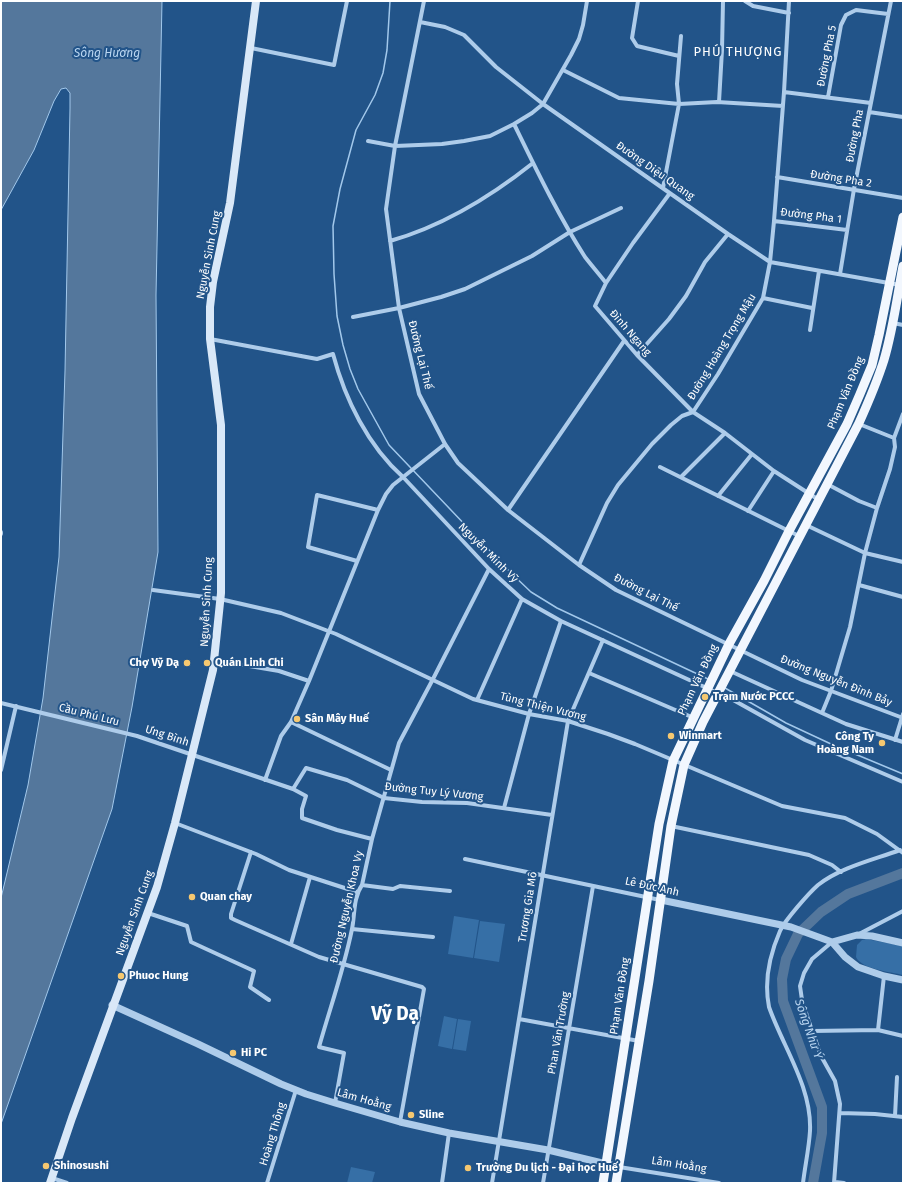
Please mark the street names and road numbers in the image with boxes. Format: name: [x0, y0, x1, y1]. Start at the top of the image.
street label: Đường Pha 5: [815, 24, 839, 88]
street label: Đường Pha: [843, 108, 867, 164]
street label: Đường Diệu Quang: [613, 139, 697, 203]
street label: Đường Pha 2: [809, 168, 873, 190]
street label: Đường Pha 1: [780, 206, 842, 226]
street label: Nguyễn Sinh Cung: [194, 210, 224, 300]
street label: Đường Hoàng Trọng Mậu: [685, 291, 759, 403]
street label: Đình Ngang: [606, 307, 654, 359]
street label: Đường Lại Thế: [405, 319, 435, 391]
street label: Phạm Văn Đồng: [825, 355, 867, 431]
street label: Nguyễn Minh Vỹ: [455, 520, 521, 586]
street label: Nguyễn Sinh Cung: [198, 557, 216, 647]
street label: Đường Lại Thế: [611, 571, 681, 615]
street label: Phạm Văn Đồng: [675, 642, 721, 718]
street label: Đường Nguyễn Đình Bảy: [778, 652, 894, 710]
street label: Tùng Thiện Vương: [499, 690, 587, 724]
street label: Cầu Phú Lưu: [58, 701, 120, 729]
street label: Ưng Bình: [143, 723, 191, 749]
street label: Đường Tuy Lý Vương: [384, 780, 484, 804]
street label: Đường Nguyễn Khoa Vy: [328, 849, 366, 965]
street label: Nguyễn Sinh Cung: [113, 869, 157, 957]
street label: Trương Gia Mô: [516, 871, 540, 943]
street label: Lê Đức Anh: [624, 875, 680, 899]
street label: Phạm Văn Đồng: [607, 957, 633, 1035]
street label: Phan Văn Trường: [545, 991, 573, 1075]
street label: Lâm Hoằng: [335, 1086, 393, 1114]
street label: Hoàng Thông: [257, 1101, 289, 1167]
street label: Lâm Hoằng: [650, 1154, 708, 1176]

